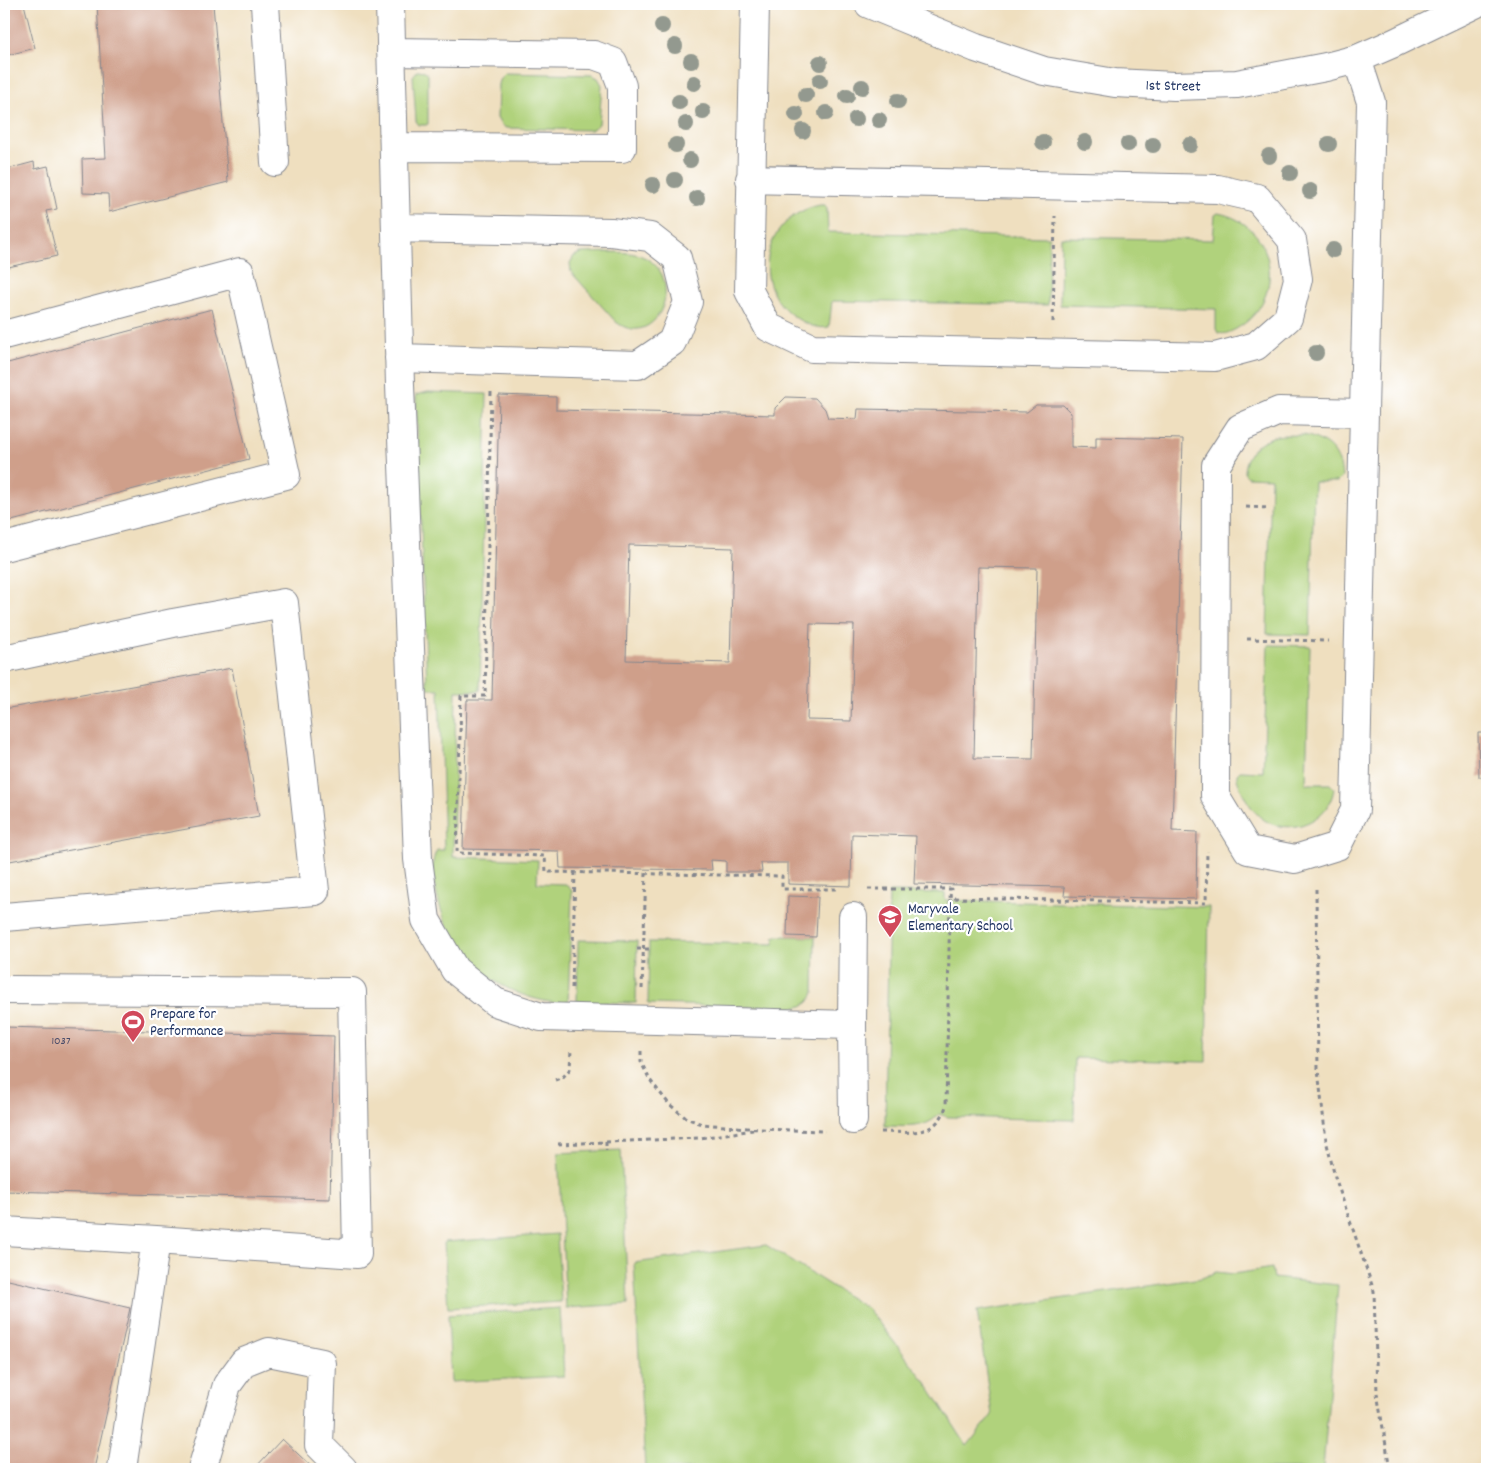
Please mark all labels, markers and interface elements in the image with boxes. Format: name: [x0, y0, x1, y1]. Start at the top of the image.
street label: 1st Street: [1145, 76, 1201, 98]
place label: Maryvale Elementary School: [908, 899, 1013, 938]
school or university icon: Maryvale Elementary School: [877, 904, 903, 938]
place label: Prepare for Performance: [150, 1004, 224, 1043]
sports icon: Prepare for Performance: [120, 1009, 146, 1043]
house number: 1037: [51, 1033, 71, 1050]

